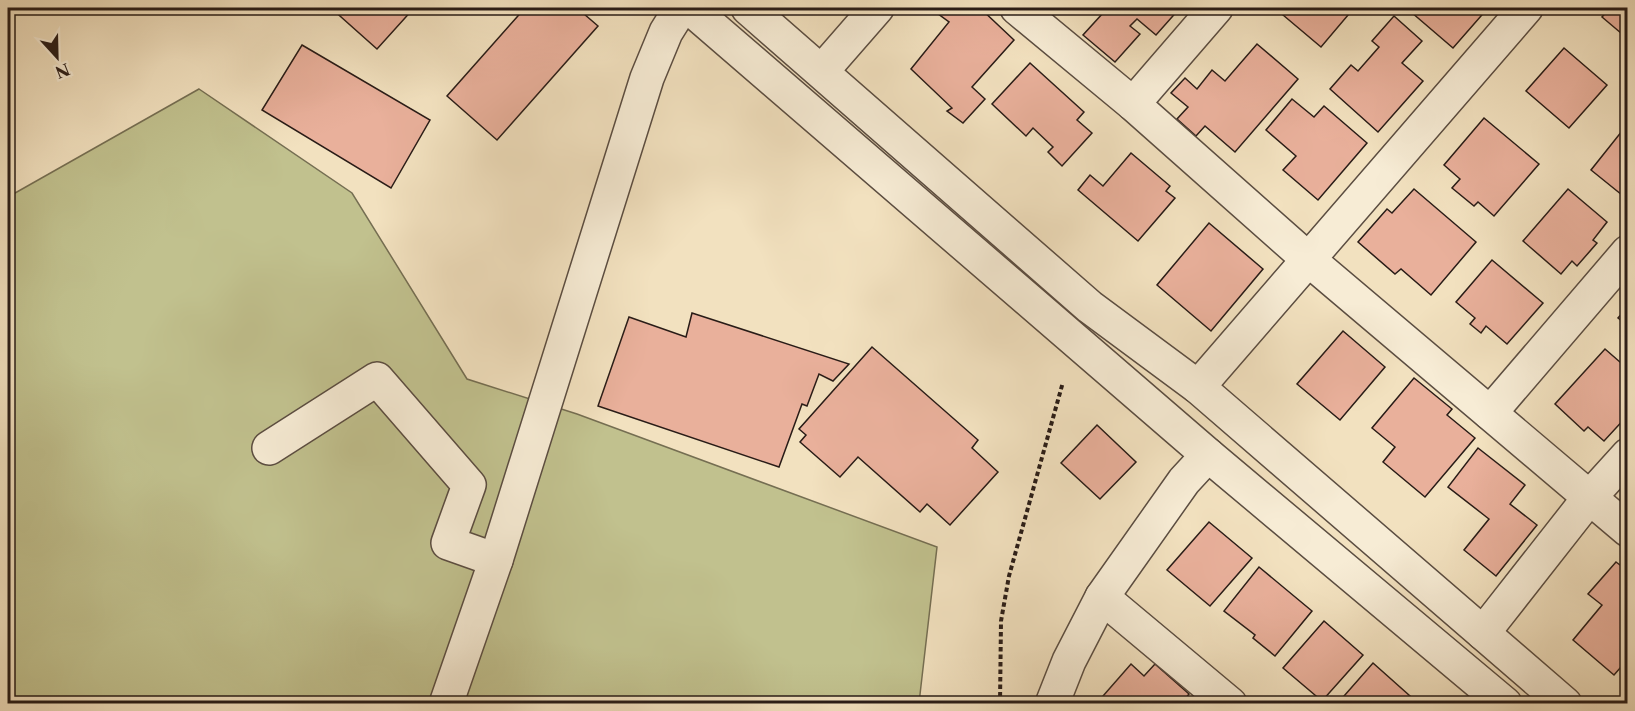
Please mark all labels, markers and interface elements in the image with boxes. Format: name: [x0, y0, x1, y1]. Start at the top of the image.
north arrow: [27, 27, 87, 87]
text: N: [52, 59, 73, 83]

